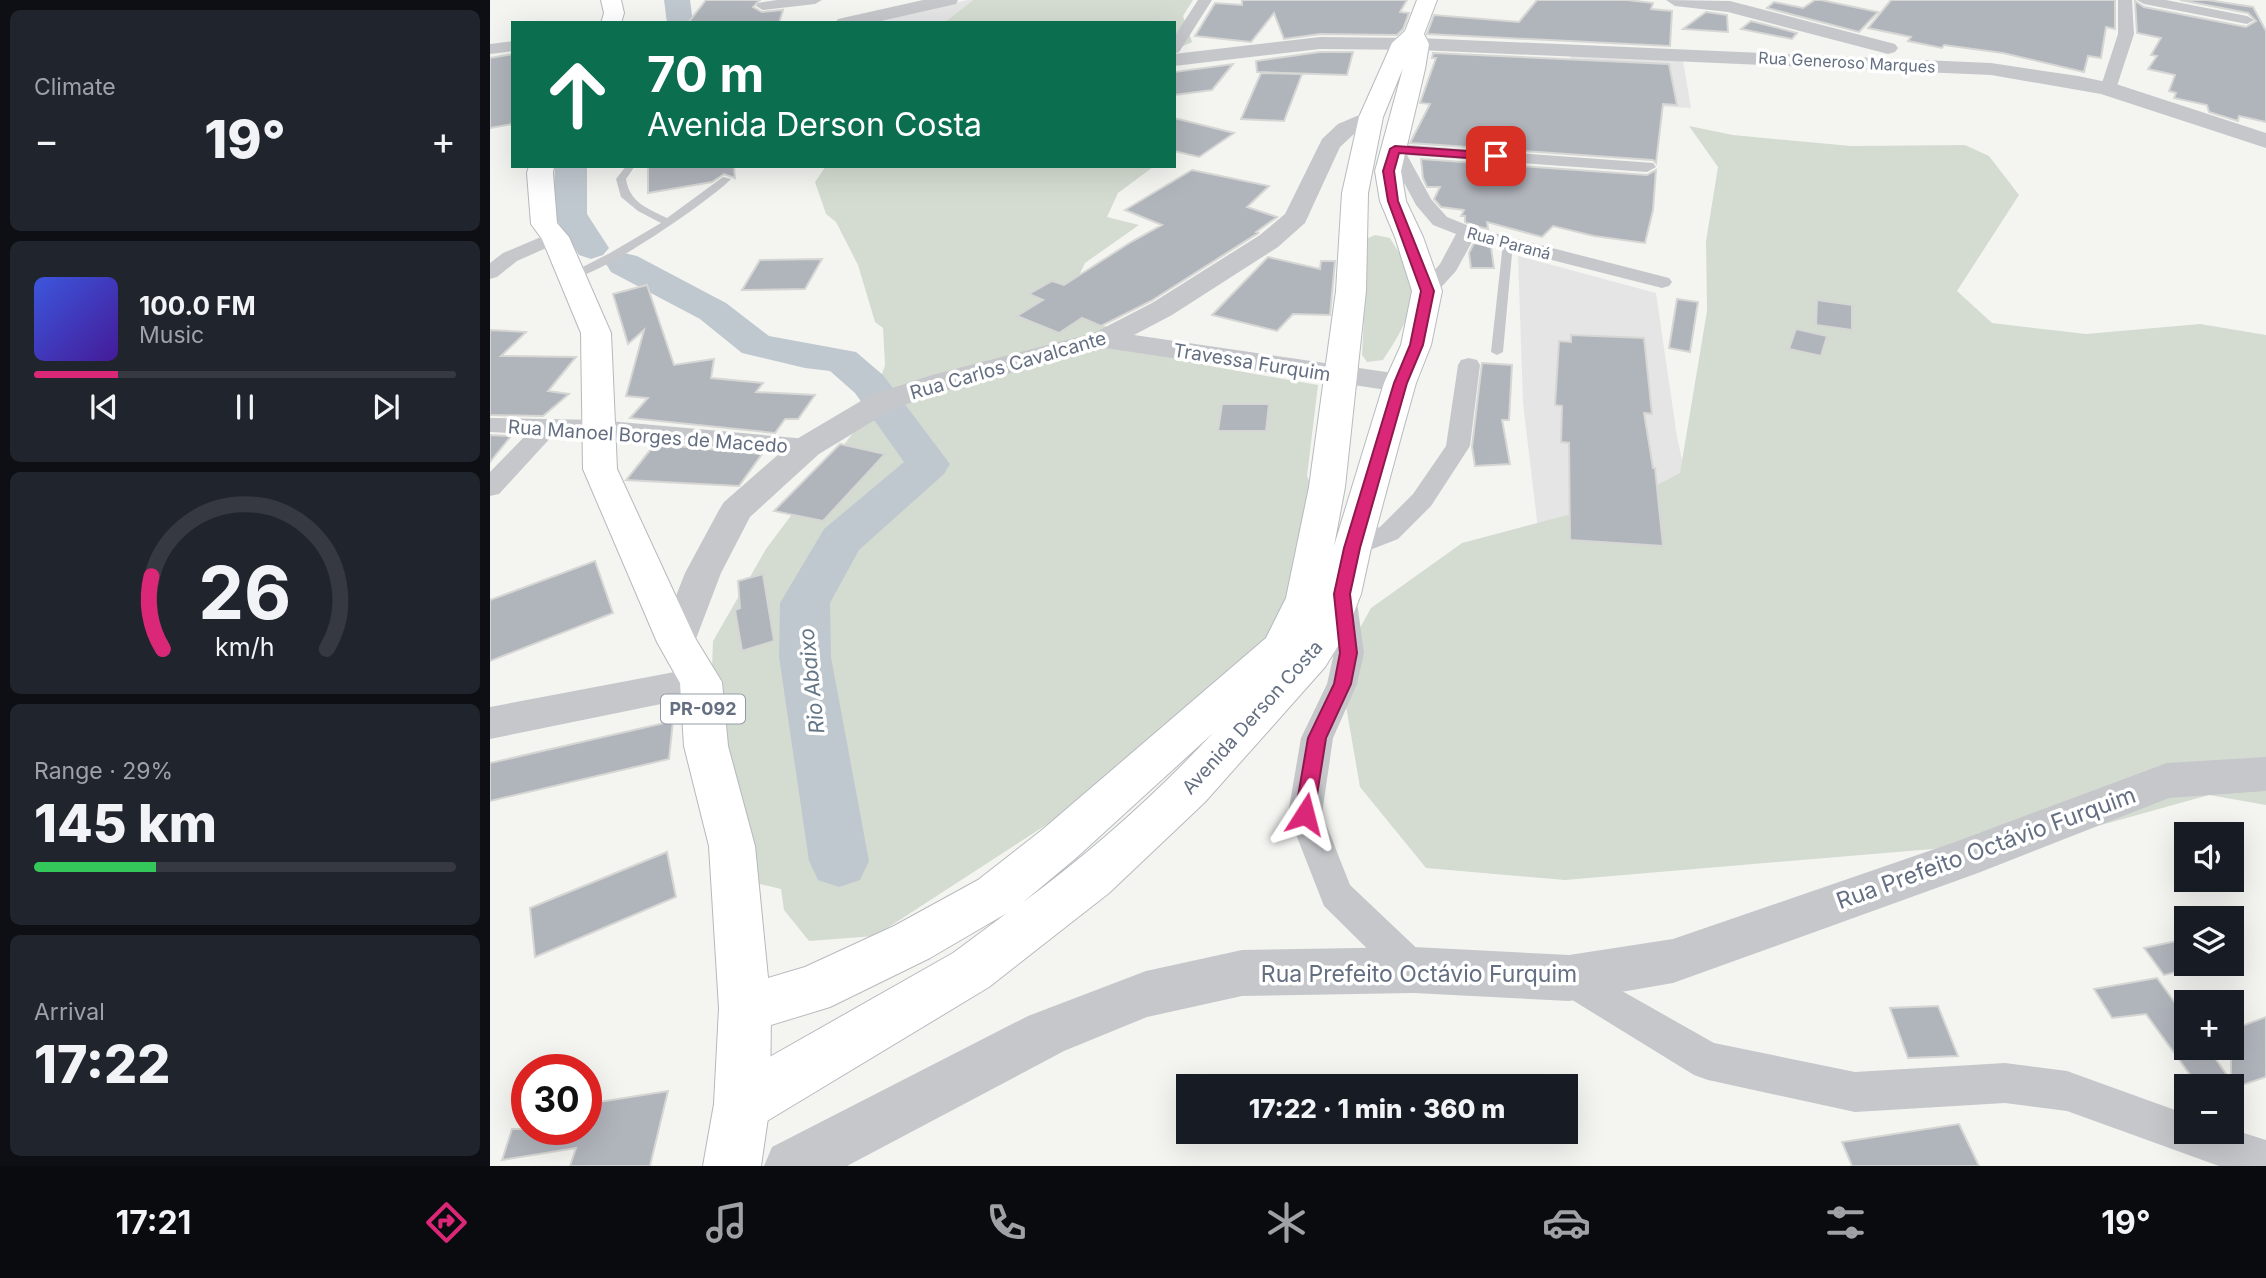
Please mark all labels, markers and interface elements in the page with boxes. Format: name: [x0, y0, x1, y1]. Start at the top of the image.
text: 70 m: [647, 45, 764, 104]
street label: Rua Generoso Marques: [1758, 47, 1936, 77]
icon: ahead: [532, 49, 623, 140]
text: Climate: [34, 73, 116, 101]
text: Avenida Derson Costa: [647, 105, 982, 144]
text: 19°: [204, 108, 286, 171]
text: −: [34, 117, 59, 163]
text: +: [431, 117, 456, 163]
pin: [1466, 126, 1526, 186]
icon: arrive: [1477, 137, 1515, 175]
street label: Rua Paraná: [1465, 222, 1553, 264]
text: 100.0 FM: [139, 290, 256, 321]
text: Music: [139, 321, 204, 349]
street label: Rua Carlos Cavalcante: [907, 326, 1109, 405]
street label: Travessa Furquim: [1172, 339, 1332, 386]
icon: previous: [85, 388, 123, 426]
icon: pause: [226, 388, 264, 426]
icon: next: [367, 388, 405, 426]
street label: Rua Manoel Borges de Macedo: [507, 415, 789, 458]
text: 26: [198, 548, 292, 637]
water label: Rio Abaixo: [794, 627, 829, 735]
text: km/h: [215, 632, 275, 662]
street label: Avenida Derson Costa: [1177, 636, 1327, 799]
road number: PR-092: [661, 694, 745, 724]
text: Range · 29%: [34, 757, 173, 785]
position arrow: [1268, 777, 1342, 851]
street label: Rua Prefeito Octávio Furquim: [1833, 781, 2139, 915]
text: 145 km: [34, 792, 217, 855]
map controls: [2174, 822, 2244, 1144]
button: sound: [2174, 822, 2244, 892]
button: layers: [2174, 906, 2244, 976]
street label: Rua Prefeito Octávio Furquim: [1261, 960, 1577, 988]
button: +: [2174, 990, 2244, 1060]
text: Arrival: [34, 998, 105, 1026]
text: 17:22: [34, 1033, 170, 1096]
speed limit sign: 30: [511, 1054, 602, 1145]
button: −: [2174, 1074, 2244, 1144]
text: 17:22 · 1 min · 360 m: [1249, 1093, 1505, 1124]
icon: directions: [422, 1198, 471, 1247]
icon: music: [702, 1198, 751, 1247]
icon: phone: [982, 1198, 1031, 1247]
icon: climate: [1262, 1198, 1311, 1247]
icon: car: [1542, 1198, 1591, 1247]
icon: filters: [1821, 1198, 1870, 1247]
text: 17:21: [115, 1203, 191, 1242]
text: 19°: [2101, 1203, 2151, 1242]

